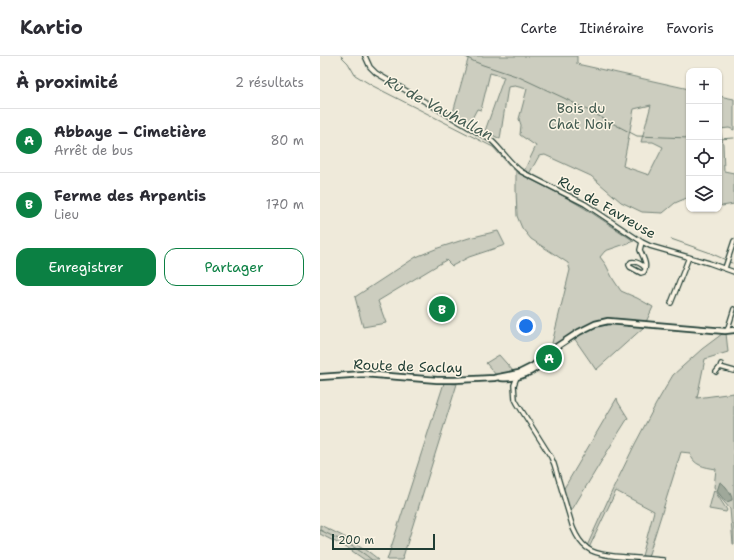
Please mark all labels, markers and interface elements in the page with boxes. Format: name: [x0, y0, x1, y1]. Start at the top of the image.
text: Kartio: [20, 15, 83, 40]
text: Carte: [520, 19, 557, 37]
text: Itinéraire: [579, 19, 644, 37]
text: Favoris: [666, 19, 714, 37]
map controls: [686, 68, 722, 212]
button: +: [686, 68, 722, 104]
text: À proximité: [16, 71, 118, 93]
water label: Ru de Vauhallan: [381, 71, 497, 145]
text: 2 résultats: [235, 74, 304, 91]
park label: Bois du Chat Noir: [548, 99, 614, 133]
button: −: [686, 104, 722, 140]
text: Abbaye – Cimetière: [54, 122, 207, 142]
text: A: [24, 132, 34, 149]
text: 80 m: [270, 132, 304, 149]
button: locate: [686, 140, 722, 176]
text: Arrêt de bus: [54, 142, 133, 159]
street label: Rue de Favreuse: [555, 172, 659, 242]
button: layers: [686, 176, 722, 212]
text: Ferme des Arpentis: [54, 186, 206, 206]
text: B: [25, 196, 33, 213]
text: 170 m: [266, 196, 304, 213]
text: Lieu: [54, 206, 79, 223]
button: Enregistrer: [16, 248, 156, 286]
button: Partager: [164, 248, 304, 286]
pin: B: [429, 294, 455, 324]
your location: [516, 316, 536, 336]
pin: A: [536, 343, 562, 373]
street label: Route de Saclay: [353, 355, 463, 377]
scale bar: [332, 532, 435, 551]
text: 200 m: [338, 533, 374, 548]

